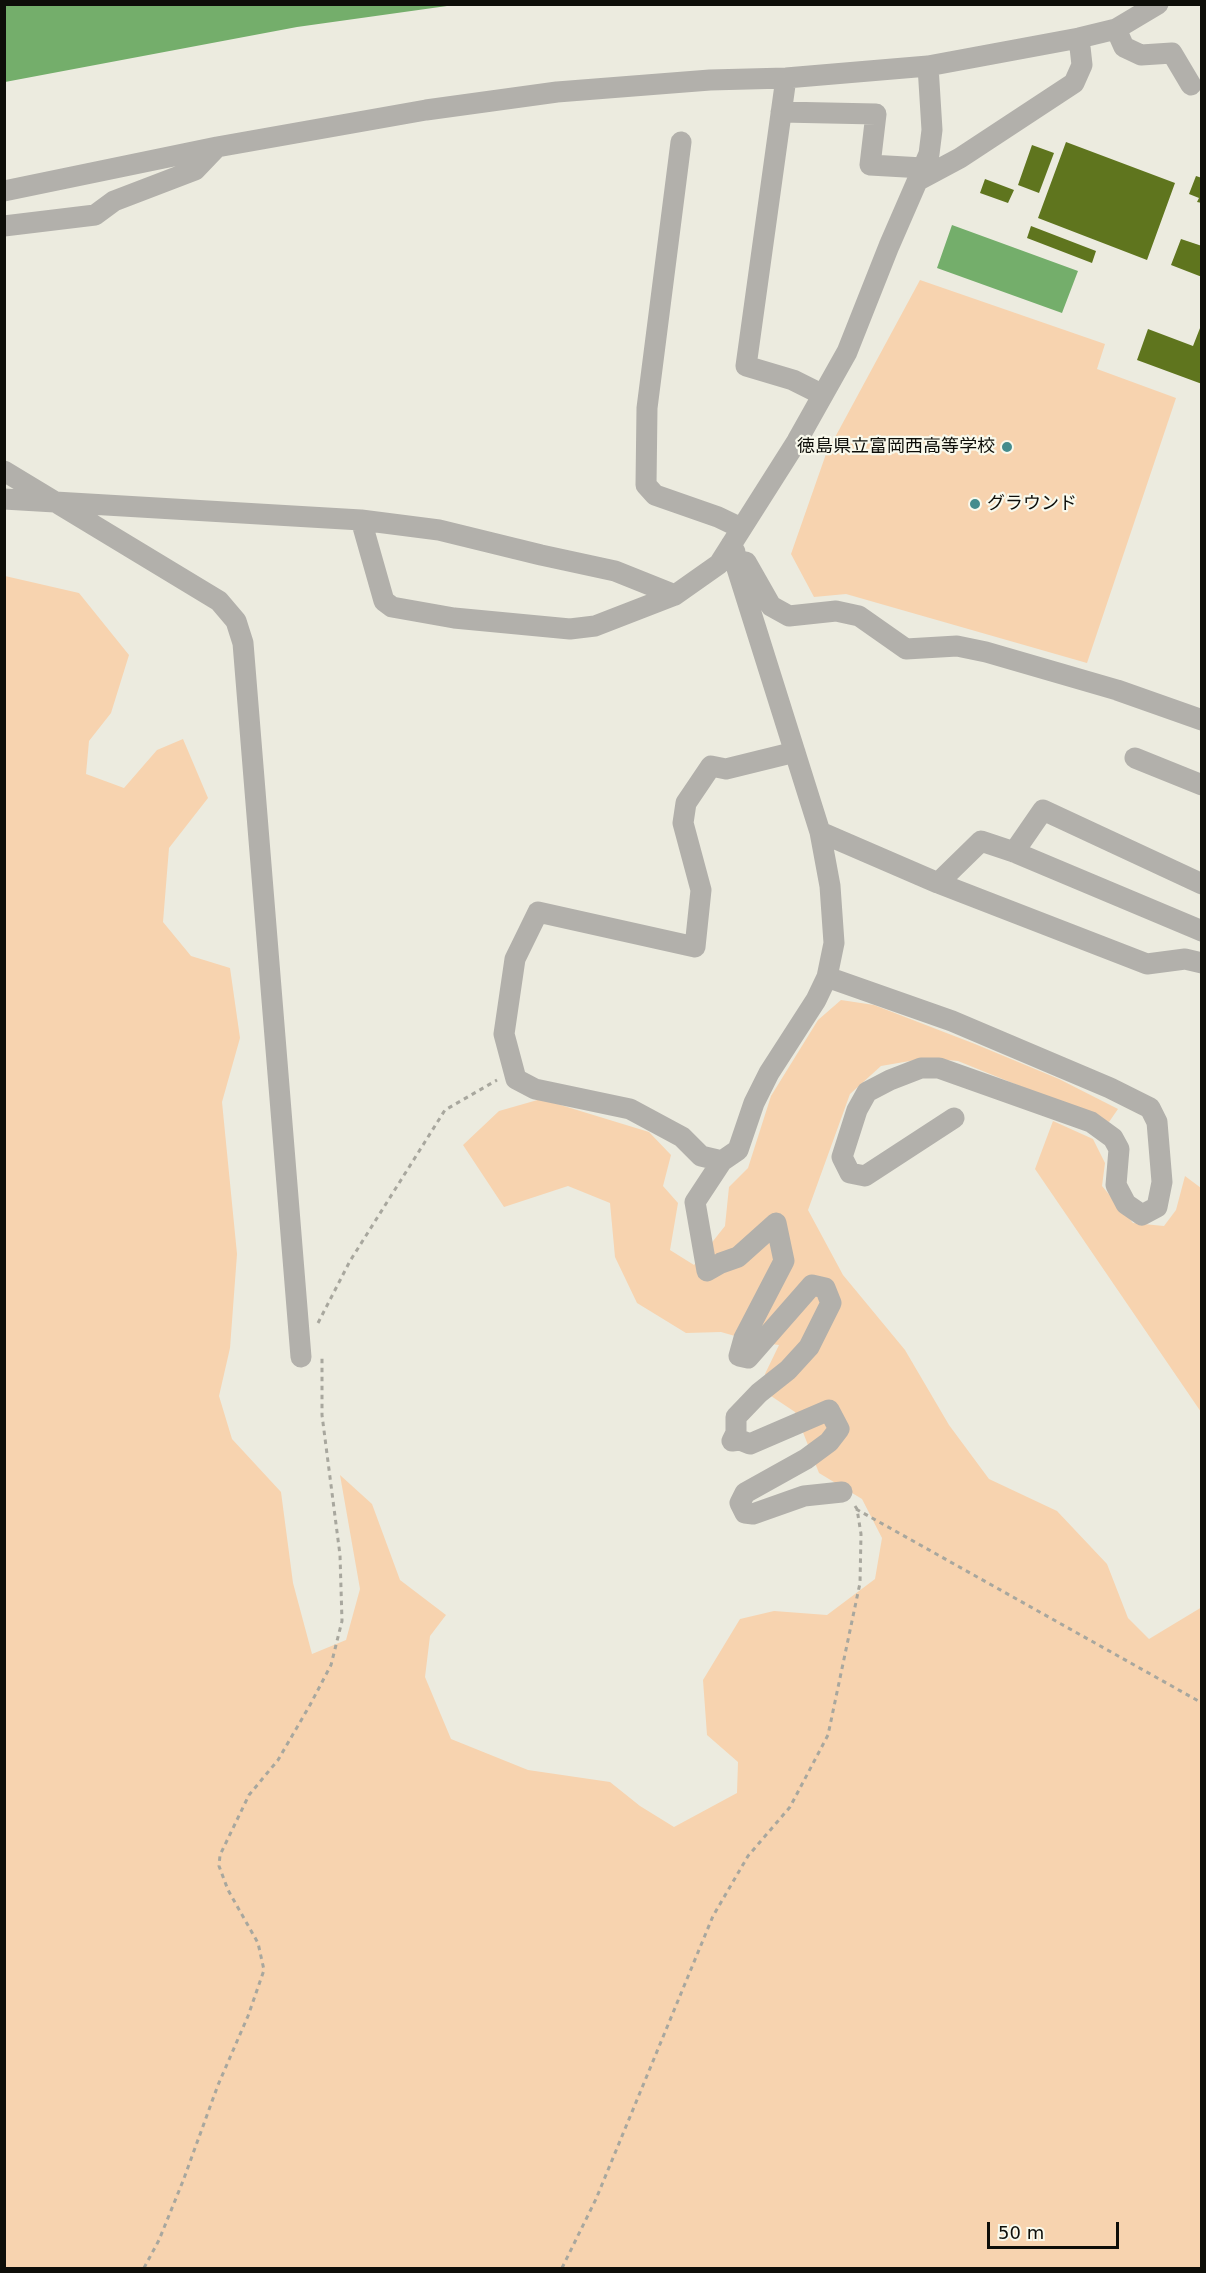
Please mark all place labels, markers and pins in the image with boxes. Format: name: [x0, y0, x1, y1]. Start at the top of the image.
place label: 徳島県立富岡西高等学校: [797, 436, 995, 458]
marker: 徳島県立富岡西高等学校: [1000, 440, 1014, 454]
place label: グラウンド: [987, 493, 1077, 515]
marker: グラウンド: [968, 497, 982, 511]

